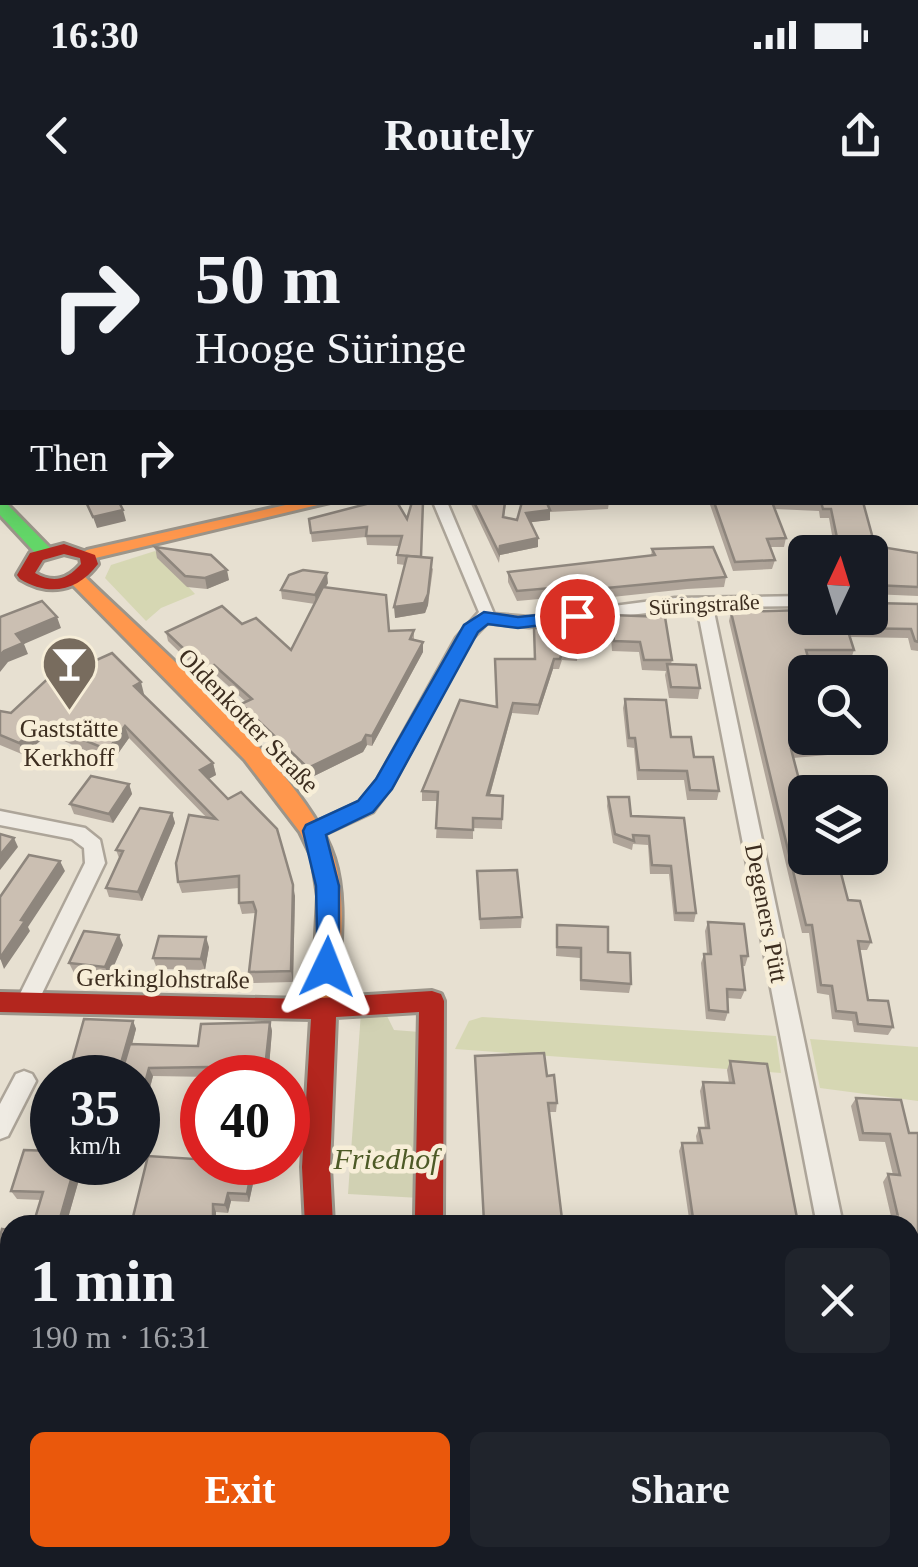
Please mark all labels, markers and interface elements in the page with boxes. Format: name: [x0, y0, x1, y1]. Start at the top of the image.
text: 16:30: [50, 14, 139, 56]
icon: back: [30, 108, 85, 163]
icon: share: [833, 108, 888, 163]
text: Routely: [384, 110, 534, 160]
icon: right: [30, 240, 160, 370]
text: 50 m: [195, 241, 341, 318]
text: Hooge Süringe: [195, 323, 466, 373]
icon: right: [128, 430, 183, 485]
text: Then: [30, 437, 108, 479]
north arrow: [788, 535, 888, 635]
map controls: [788, 535, 888, 875]
pin: [535, 574, 620, 659]
icon: arrive: [550, 589, 605, 644]
street label: Süringstraße: [648, 589, 760, 620]
bar icon: Gaststätte Kerkhoff: [39, 633, 99, 712]
street label: Oldenkotter Straße: [173, 643, 324, 798]
button: search: [788, 655, 888, 755]
place label: Gaststätte Kerkhoff: [20, 715, 118, 771]
button: layers: [788, 775, 888, 875]
street label: Degeners Pütt: [740, 841, 793, 985]
position arrow: [275, 915, 379, 1019]
street label: Gerkinglohstraße: [76, 963, 250, 994]
speed limit sign: 40: [180, 1055, 310, 1185]
text: 35: [70, 1080, 120, 1136]
text: km/h: [69, 1132, 121, 1159]
park label: Friedhof: [333, 1142, 442, 1175]
text: 1 min: [30, 1248, 175, 1314]
button: close: [785, 1248, 890, 1353]
text: 190 m · 16:31: [30, 1319, 210, 1355]
button: Exit: [30, 1432, 450, 1547]
button: Share: [470, 1432, 890, 1547]

